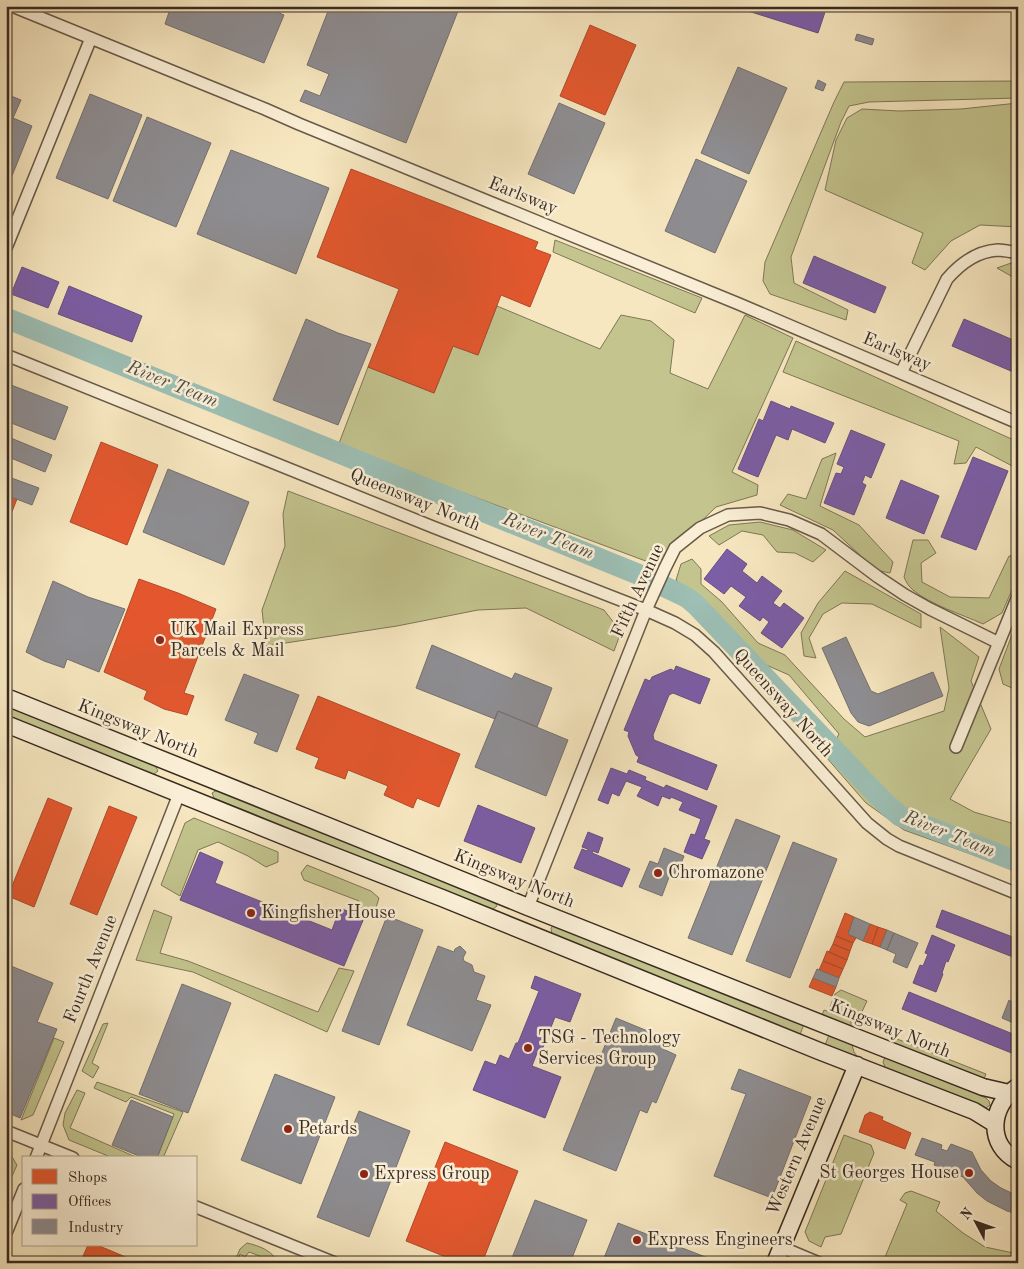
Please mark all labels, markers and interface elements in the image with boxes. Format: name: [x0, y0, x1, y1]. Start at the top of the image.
street label: Earlsway: [486, 174, 561, 218]
street label: Earlsway: [860, 329, 934, 375]
water label: River Team: [123, 358, 220, 412]
street label: Queensway North: [347, 466, 483, 534]
water label: River Team: [499, 510, 596, 564]
street label: Fifth Avenue: [608, 541, 668, 641]
place label: UK Mail Express Parcels & Mail: [170, 621, 304, 660]
marker: UK Mail Express Parcels & Mail: [154, 634, 166, 646]
street label: Queensway North: [730, 645, 836, 761]
street label: Kingsway North: [75, 697, 201, 762]
water label: River Team: [900, 808, 997, 862]
street label: Kingsway North: [451, 847, 577, 912]
place label: Chromazone: [668, 864, 764, 882]
marker: Chromazone: [652, 867, 664, 879]
place label: Kingfisher House: [261, 904, 396, 922]
marker: Kingfisher House: [245, 907, 257, 919]
street label: Fourth Avenue: [61, 912, 121, 1026]
street label: Kingsway North: [827, 997, 953, 1062]
place label: TSG - Technology Services Group: [538, 1029, 681, 1068]
marker: TSG - Technology Services Group: [522, 1042, 534, 1054]
street label: Western Avenue: [764, 1094, 830, 1218]
place label: Petards: [298, 1120, 358, 1138]
marker: Petards: [282, 1123, 294, 1135]
legend: [22, 1156, 198, 1246]
place label: St Georges House: [819, 1164, 959, 1182]
place label: Express Group: [374, 1165, 490, 1183]
marker: St Georges House: [963, 1167, 975, 1179]
marker: Express Group: [358, 1168, 370, 1180]
text: Shops: [68, 1171, 107, 1186]
text: Offices: [68, 1195, 111, 1210]
north arrow: [952, 1196, 1002, 1246]
text: N: [958, 1205, 976, 1223]
text: Industry: [68, 1221, 124, 1236]
place label: Express Engineers: [647, 1231, 793, 1249]
marker: Express Engineers: [631, 1234, 643, 1246]

